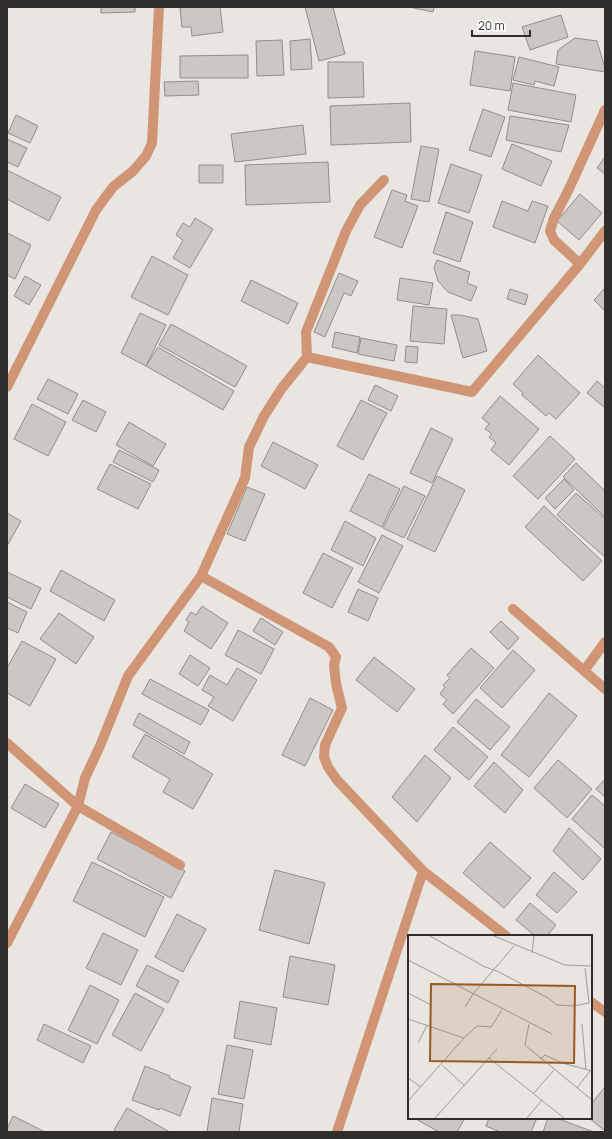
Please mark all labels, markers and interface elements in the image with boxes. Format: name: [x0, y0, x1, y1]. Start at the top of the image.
scale bar: [472, 12, 530, 38]
text: 20 m: [478, 17, 505, 34]
inset map: [408, 935, 592, 1119]

